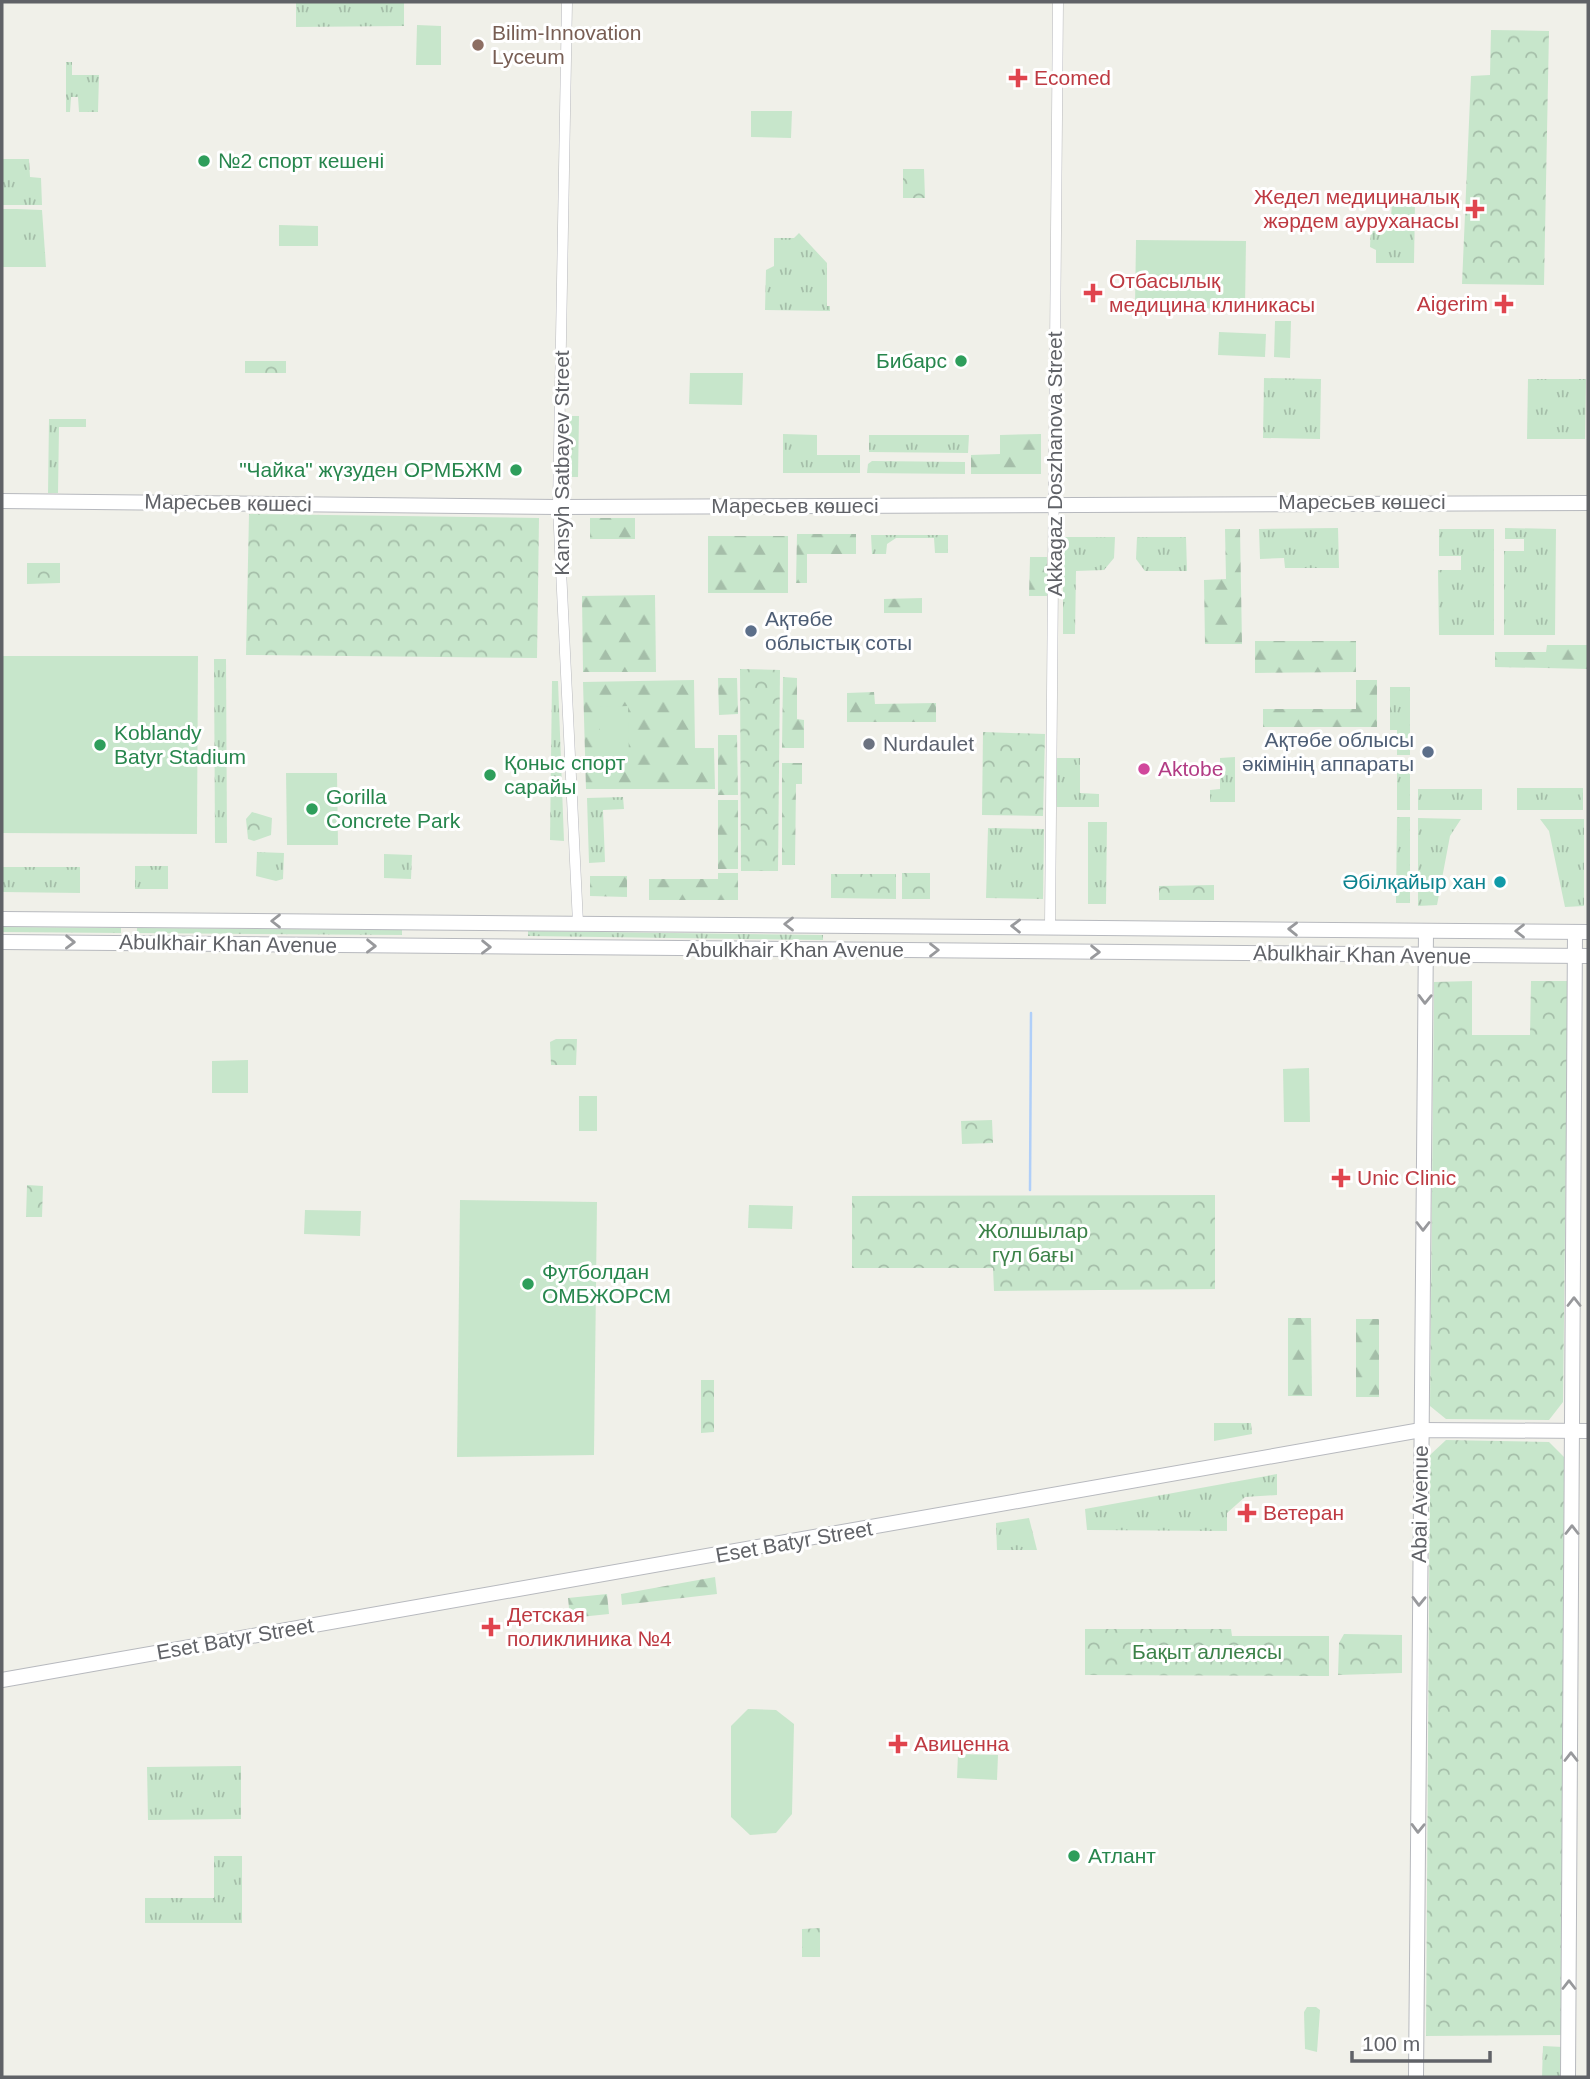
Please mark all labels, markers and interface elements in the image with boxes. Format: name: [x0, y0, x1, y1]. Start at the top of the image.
place label: Bilim-Innovation Lyceum: [492, 21, 641, 68]
marker: Bilim-Innovation Lyceum: [470, 37, 486, 53]
place label: Ecomed: [1034, 66, 1111, 89]
marker: Ecomed: [1008, 68, 1028, 88]
place label: №2 спорт кешені: [218, 149, 384, 172]
marker: №2 спорт кешені: [196, 153, 212, 169]
place label: Жедел медициналық жәрдем ауруханасы: [1254, 185, 1460, 232]
marker: Жедел медициналық жәрдем ауруханасы: [1465, 199, 1485, 219]
place label: Отбасылық медицина клиникасы: [1109, 269, 1315, 316]
marker: Отбасылық медицина клиникасы: [1083, 283, 1103, 303]
place label: Aigerim: [1417, 292, 1488, 315]
marker: Aigerim: [1494, 294, 1514, 314]
street label: Akkagaz Doszhanova Street: [1043, 331, 1066, 596]
place label: Бибарс: [876, 349, 947, 372]
street label: Kansyh Satbayev Street: [550, 350, 573, 576]
marker: Бибарс: [953, 353, 969, 369]
place label: "Чайка" жүзуден ОРМБЖМ: [239, 458, 502, 481]
marker: "Чайка" жүзуден ОРМБЖМ: [508, 462, 524, 478]
street label: Маресьев көшесі: [144, 490, 312, 515]
street label: Маресьев көшесі: [1278, 490, 1446, 513]
street label: Маресьев көшесі: [711, 494, 879, 517]
place label: Ақтөбе облыстық соты: [765, 607, 912, 654]
marker: Ақтөбе облыстық соты: [743, 623, 759, 639]
place label: Koblandy Batyr Stadium: [114, 721, 246, 768]
place label: Ақтөбе облысы әкімінің аппараты: [1242, 728, 1414, 775]
place label: Nurdaulet: [883, 732, 974, 755]
marker: Nurdaulet: [861, 736, 877, 752]
marker: Koblandy Batyr Stadium: [92, 737, 108, 753]
marker: Ақтөбе облысы әкімінің аппараты: [1420, 744, 1436, 760]
place label: Қоныс спорт сарайы: [504, 751, 626, 798]
place label: Aktobe: [1158, 757, 1223, 780]
marker: Aktobe: [1136, 761, 1152, 777]
marker: Қоныс спорт сарайы: [482, 767, 498, 783]
place label: Gorilla Concrete Park: [326, 785, 461, 832]
marker: Gorilla Concrete Park: [304, 801, 320, 817]
place label: Әбілқайыр хан: [1343, 870, 1486, 893]
marker: Әбілқайыр хан: [1492, 874, 1508, 890]
one-way arrow: [271, 913, 281, 929]
one-way arrow: [783, 916, 793, 932]
one-way arrow: [1010, 918, 1021, 934]
one-way arrow: [1287, 921, 1297, 937]
one-way arrow: [1514, 923, 1525, 939]
street label: Abulkhair Khan Avenue: [119, 930, 337, 957]
one-way arrow: [65, 934, 76, 950]
one-way arrow: [366, 938, 377, 954]
street label: Abulkhair Khan Avenue: [686, 938, 904, 961]
one-way arrow: [482, 939, 492, 955]
street label: Abulkhair Khan Avenue: [1253, 941, 1471, 968]
one-way arrow: [930, 942, 940, 958]
one-way arrow: [1090, 944, 1101, 960]
one-way arrow: [1417, 994, 1433, 1005]
place label: Unic Clinic: [1357, 1166, 1456, 1189]
marker: Unic Clinic: [1331, 1168, 1351, 1188]
park label: Жолшылар гүл бағы: [978, 1219, 1088, 1266]
one-way arrow: [1415, 1222, 1431, 1232]
place label: Футболдан ОМБЖОРСМ: [542, 1260, 671, 1307]
marker: Футболдан ОМБЖОРСМ: [520, 1276, 536, 1292]
one-way arrow: [1566, 1296, 1582, 1307]
street label: Abai Avenue: [1407, 1445, 1432, 1563]
place label: Ветеран: [1263, 1501, 1344, 1524]
marker: Ветеран: [1237, 1503, 1257, 1523]
street label: Eset Batyr Street: [714, 1516, 874, 1567]
one-way arrow: [1565, 1524, 1580, 1535]
one-way arrow: [1411, 1596, 1427, 1607]
place label: Детская поликлиника №4: [507, 1603, 672, 1650]
street label: Eset Batyr Street: [155, 1613, 315, 1664]
marker: Детская поликлиника №4: [481, 1617, 501, 1637]
park label: Бақыт аллеясы: [1132, 1640, 1282, 1663]
place label: Авиценна: [914, 1732, 1010, 1755]
marker: Авиценна: [888, 1734, 908, 1754]
one-way arrow: [1563, 1751, 1579, 1762]
one-way arrow: [1410, 1824, 1426, 1834]
place label: Атлант: [1088, 1844, 1156, 1867]
marker: Атлант: [1066, 1848, 1082, 1864]
one-way arrow: [1561, 1979, 1577, 1989]
scale bar: [1352, 2020, 1490, 2064]
text: 100 m: [1362, 2032, 1420, 2055]

